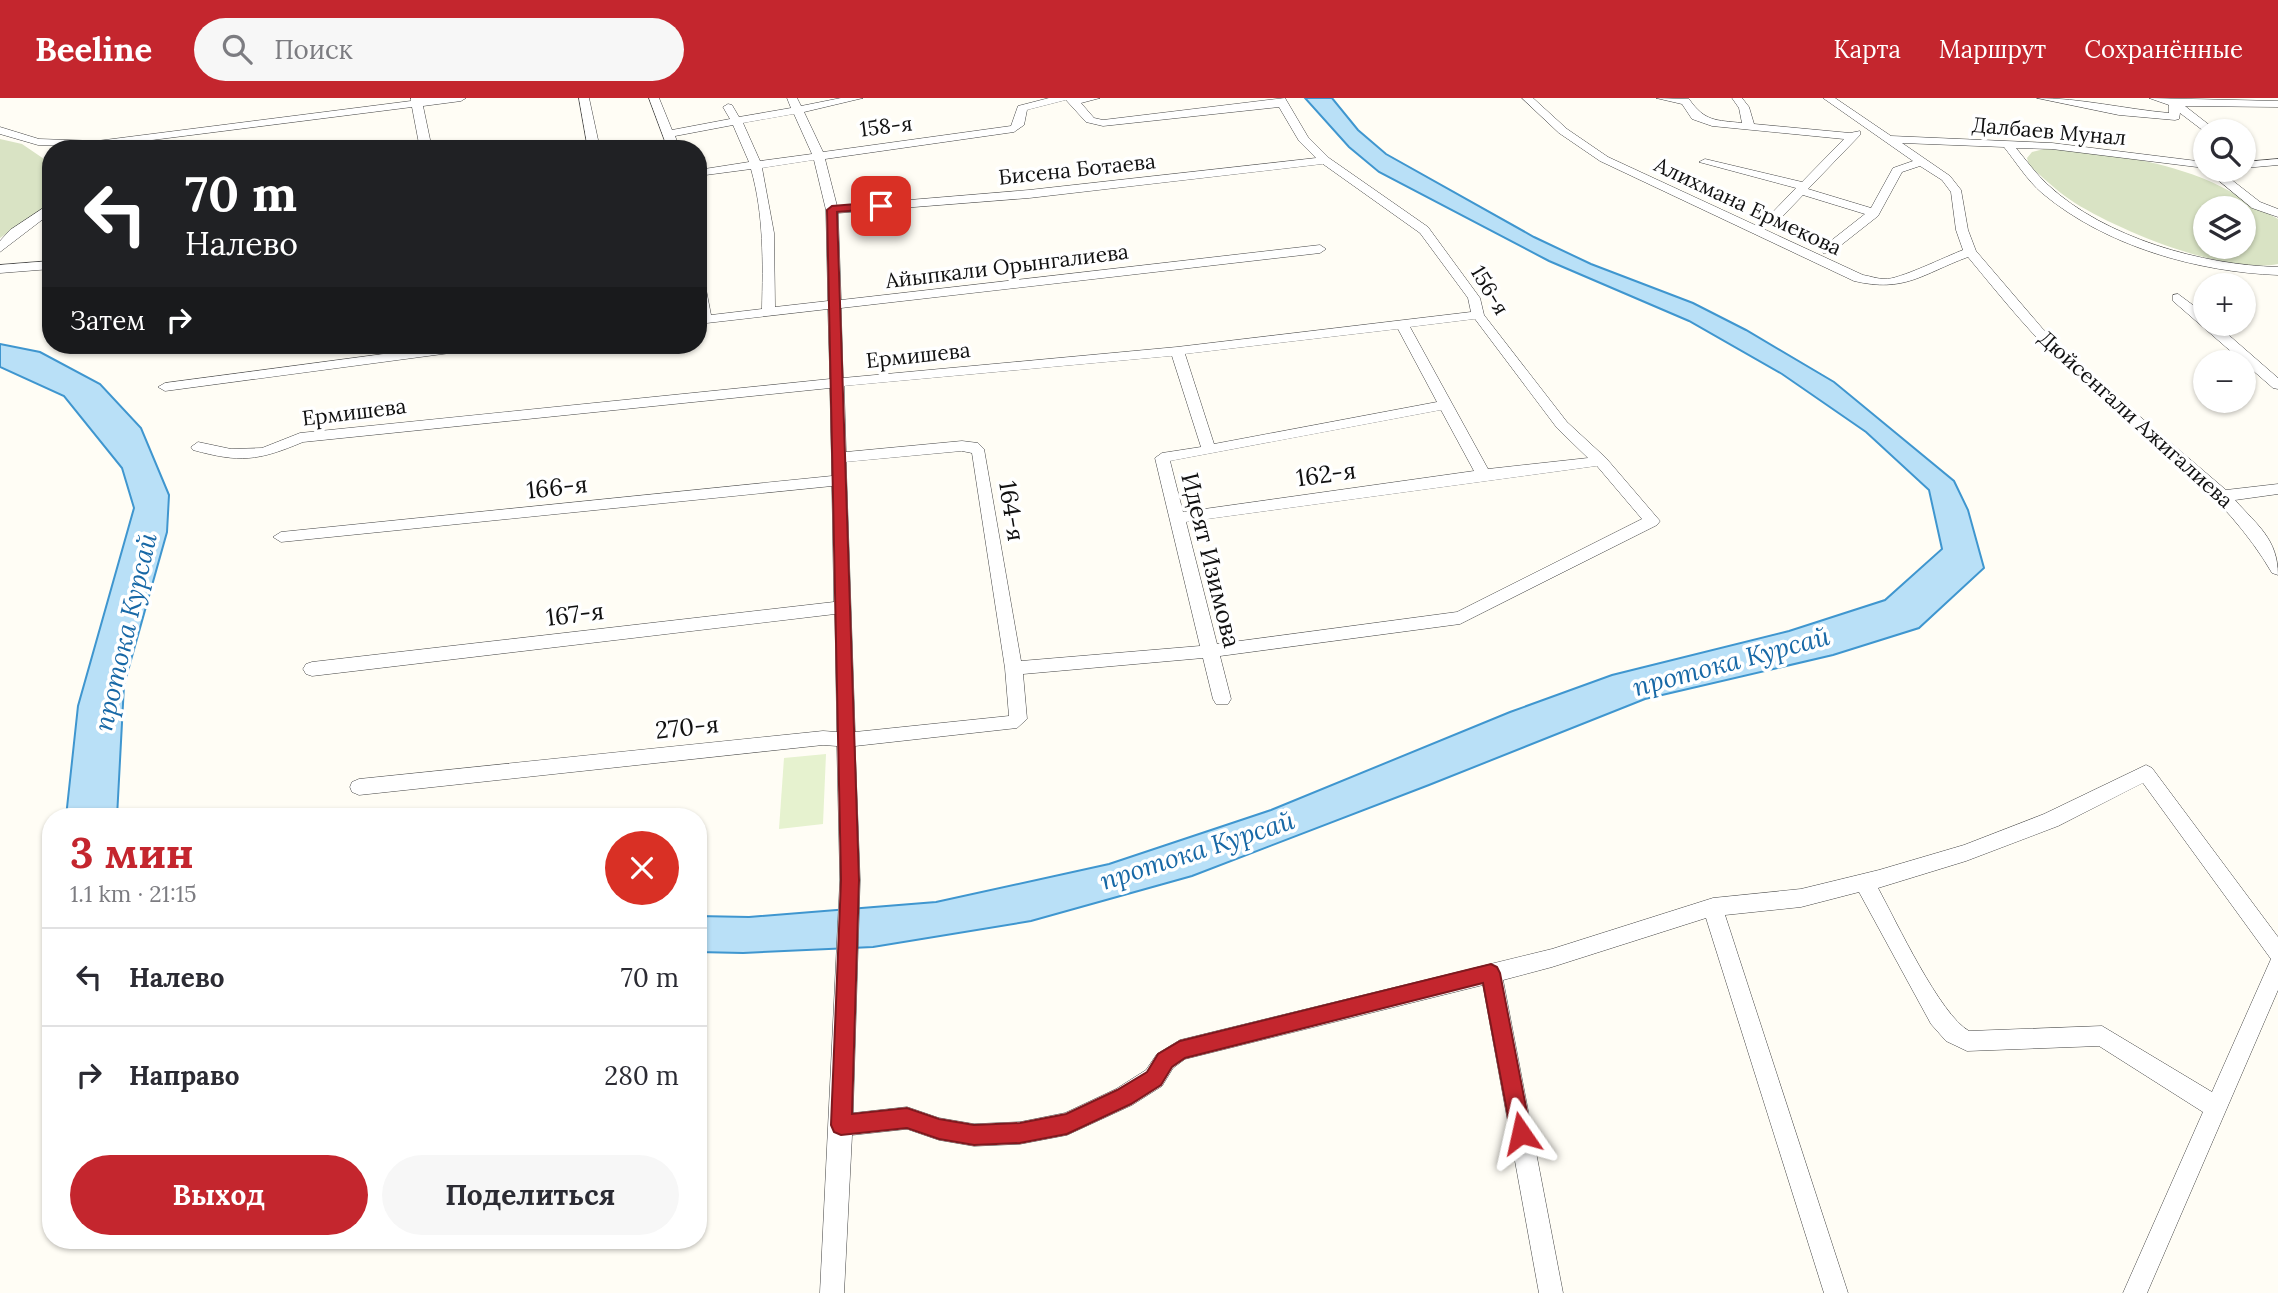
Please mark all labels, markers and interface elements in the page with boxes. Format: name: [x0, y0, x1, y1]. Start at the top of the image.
search box: [194, 18, 684, 81]
text: Beeline: [35, 28, 152, 70]
icon: search: [218, 30, 256, 68]
text: Поиск: [274, 33, 353, 66]
text: Карта: [1833, 34, 1901, 65]
text: Маршрут: [1939, 34, 2046, 65]
text: Сохранённые: [2084, 34, 2243, 65]
street label: 158-я: [858, 109, 914, 143]
street label: Далбаев Мунал: [1971, 111, 2127, 151]
map controls: [2193, 119, 2256, 413]
button: search: [2193, 119, 2256, 182]
street label: Бисена Ботаева: [997, 147, 1157, 191]
street label: Алихмана Ермекова: [1649, 150, 1846, 261]
text: 70 m: [185, 162, 297, 224]
icon: left: [70, 168, 161, 259]
pin: [851, 176, 911, 236]
icon: arrive: [862, 187, 900, 225]
button: layers: [2193, 196, 2256, 259]
text: Налево: [185, 223, 298, 264]
street label: Айыпкали Орынгалиева: [883, 238, 1130, 294]
street label: 156-я: [1465, 260, 1515, 320]
button: +: [2193, 273, 2256, 336]
icon: right: [160, 301, 198, 339]
text: Затем: [70, 304, 146, 337]
street label: Дюйсенгали Ажигалиева: [2033, 324, 2239, 514]
street label: Ермишева: [864, 336, 972, 374]
button: −: [2193, 350, 2256, 413]
street label: Ермишева: [300, 392, 408, 432]
street label: 162-я: [1294, 454, 1358, 494]
street label: 166-я: [525, 468, 589, 506]
street label: Идеят Изимова: [1174, 469, 1248, 651]
street label: 164-я: [992, 479, 1032, 543]
water label: протока Курсай: [86, 529, 164, 734]
street label: 167-я: [544, 595, 606, 633]
water label: протока Курсай: [1629, 619, 1834, 703]
street label: 270-я: [654, 708, 720, 746]
water label: протока Курсай: [1096, 803, 1299, 897]
text: 3 мин: [70, 826, 194, 880]
button: close: [605, 831, 679, 905]
text: 1.1 km · 21:15: [70, 879, 197, 908]
icon: left: [70, 958, 108, 996]
text: Налево: [129, 961, 225, 994]
text: 70 m: [621, 961, 679, 994]
icon: right: [70, 1056, 108, 1094]
text: Направо: [129, 1059, 240, 1092]
text: 280 m: [604, 1059, 679, 1092]
position arrow: [1484, 1096, 1558, 1170]
button: Выход: [70, 1155, 368, 1235]
button: Поделиться: [382, 1155, 679, 1235]

